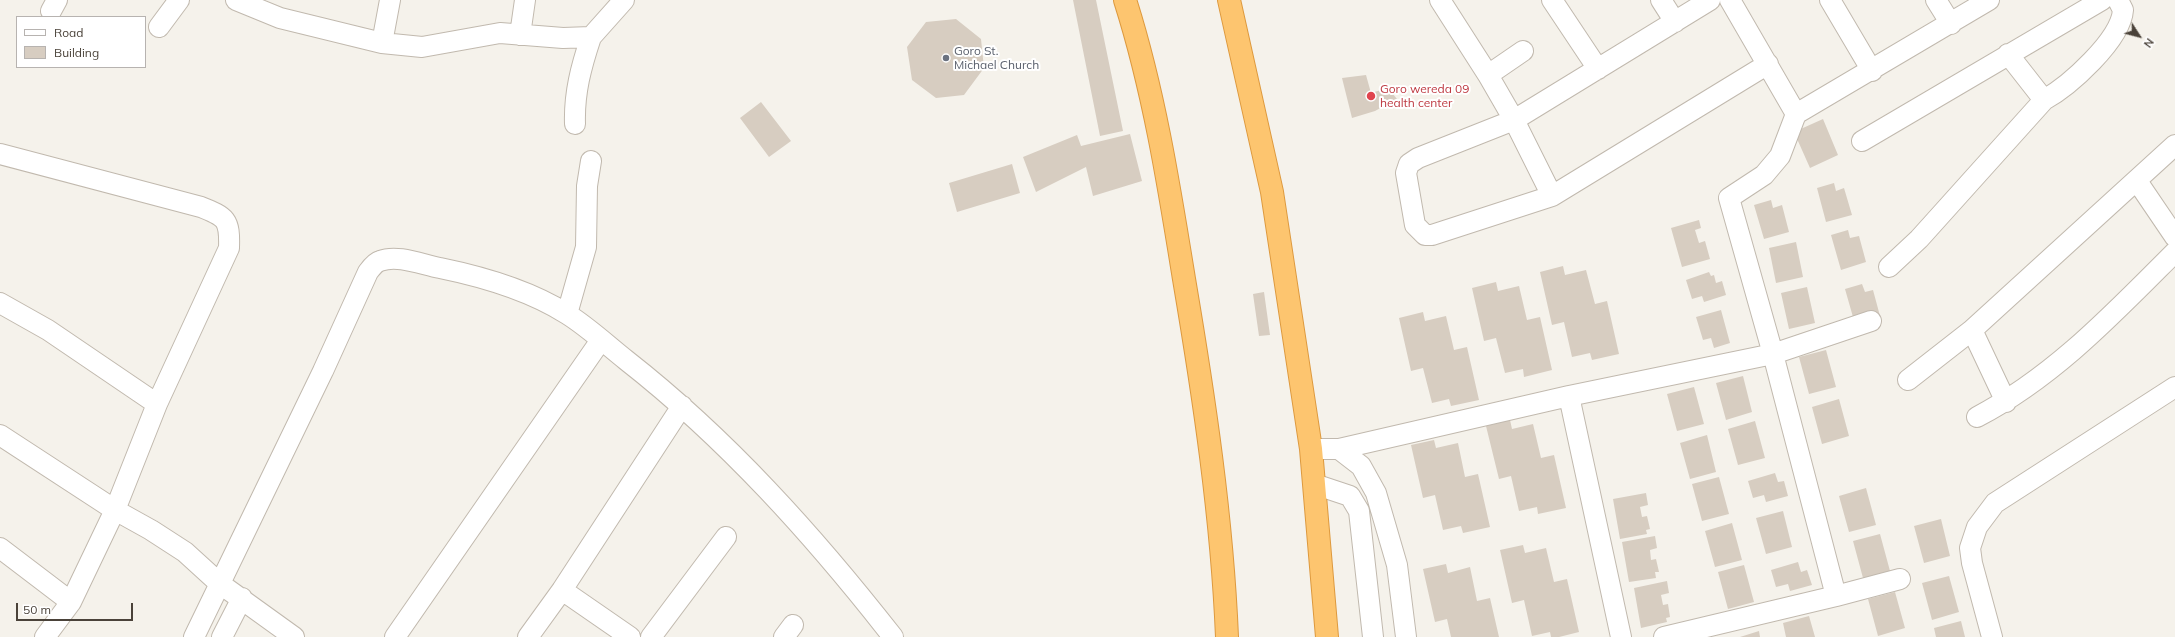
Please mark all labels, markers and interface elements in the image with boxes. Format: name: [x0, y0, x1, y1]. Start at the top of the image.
legend: [16, 16, 146, 68]
north arrow: [2119, 16, 2159, 56]
text: Road: [54, 25, 83, 40]
text: N: [2141, 36, 2157, 51]
place label: Goro St. Michael Church: [954, 44, 1039, 72]
text: Building: [54, 45, 99, 60]
marker: Goro St. Michael Church: [941, 53, 951, 63]
place label: Goro wereda 09 health center: [1380, 82, 1469, 110]
marker: Goro wereda 09 health center: [1365, 90, 1377, 102]
scale bar: [18, 595, 135, 621]
text: 50 m: [23, 602, 51, 617]

